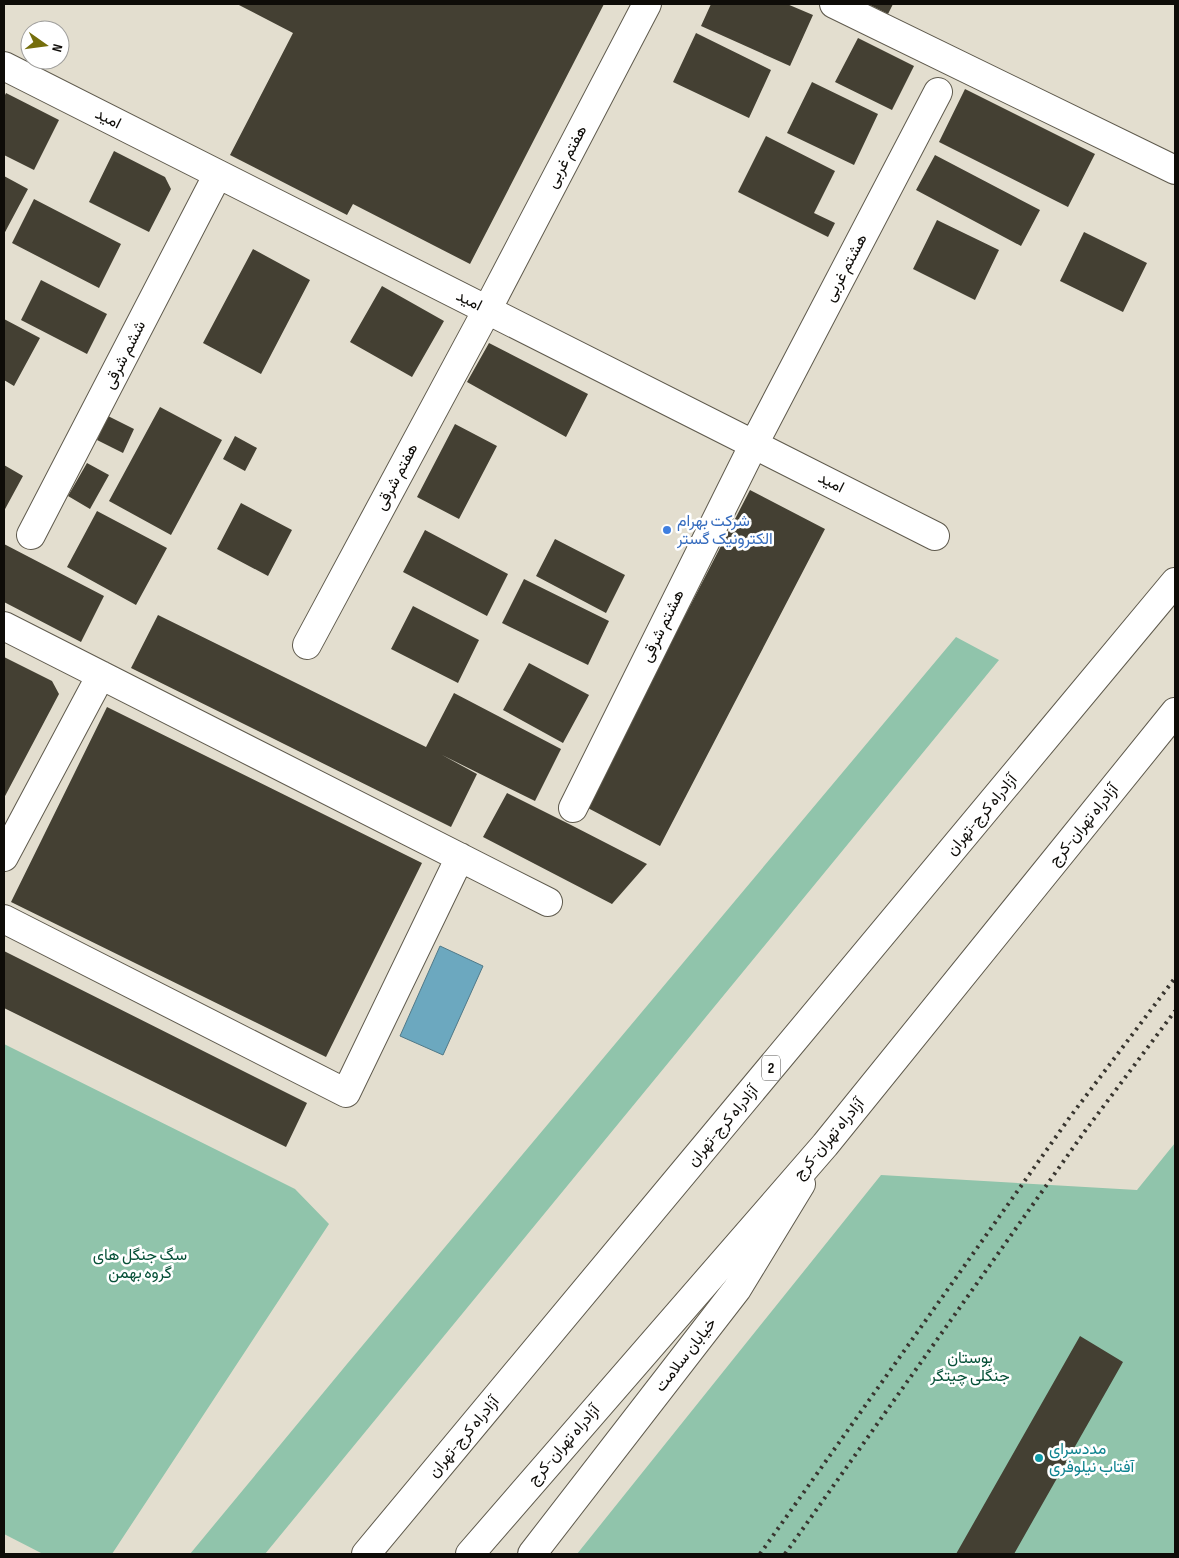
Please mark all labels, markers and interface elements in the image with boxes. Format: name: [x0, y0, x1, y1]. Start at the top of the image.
north arrow: [20, 20, 70, 70]
text: N: [48, 42, 66, 54]
street label: امید: [92, 105, 124, 133]
street label: هفتم غربی: [543, 122, 591, 192]
street label: هشتم غربی: [820, 231, 872, 305]
street label: امید: [453, 287, 485, 315]
street label: ششم شرقی: [100, 318, 150, 392]
street label: هفتم شرقی: [371, 440, 423, 514]
street label: امید: [815, 469, 847, 497]
place label: شرکت بهرام الکترونیک گستر: [676, 512, 773, 549]
marker: شرکت بهرام الکترونیک گستر: [661, 524, 673, 536]
street label: هشتم شرقی: [637, 587, 689, 665]
street label: آزادراه کرج-تهران: [943, 770, 1023, 860]
street label: آزادراه تهران-کرج: [1045, 779, 1124, 870]
road number: 2: [762, 1056, 780, 1080]
street label: آزادراه کرج-تهران: [684, 1081, 764, 1171]
street label: آزادراه تهران-کرج: [790, 1094, 870, 1184]
park label: سگ جنگل های گروه بهمن: [93, 1246, 187, 1283]
street label: خیابان سلامت: [651, 1314, 721, 1396]
park label: بوستان جنگلی چیتگر: [929, 1349, 1010, 1387]
street label: آزادراه کرج-تهران: [425, 1392, 505, 1482]
street label: آزادراه تهران-کرج: [524, 1400, 606, 1490]
place label: مددسرای آفتاب نیلوفری: [1049, 1440, 1136, 1477]
marker: مددسرای آفتاب نیلوفری: [1033, 1452, 1045, 1464]

